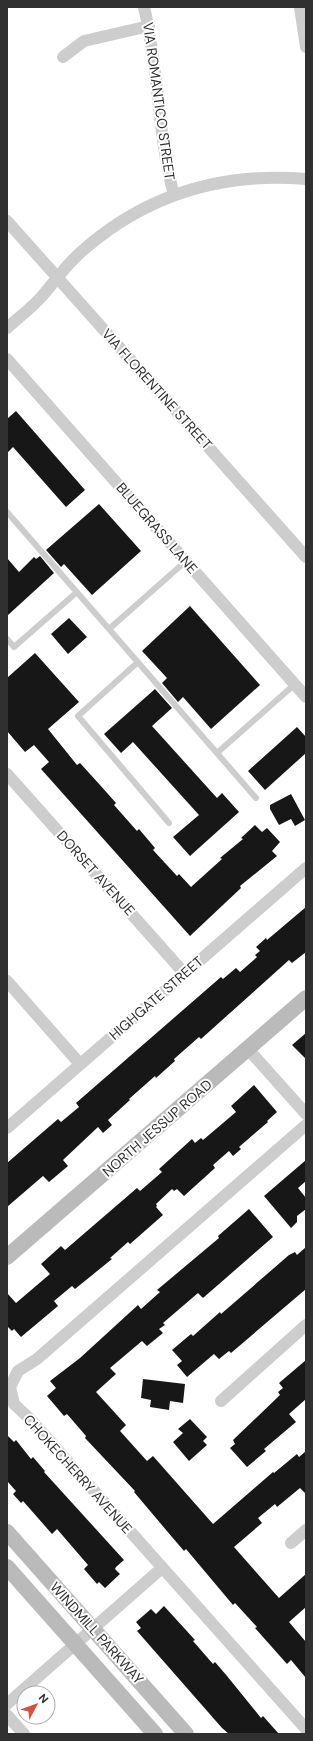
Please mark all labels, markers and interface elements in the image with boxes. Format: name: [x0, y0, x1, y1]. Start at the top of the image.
street label: VIA ROMANTICO STREET: [139, 21, 179, 181]
street label: VIA FLORENTINE STREET: [98, 325, 216, 453]
street label: BLUEGRASS LANE: [113, 479, 202, 577]
street label: DORSET AVENUE: [53, 827, 139, 919]
street label: HIGHGATE STREET: [105, 952, 207, 1044]
street label: NORTH JESSUP ROAD: [98, 1075, 216, 1181]
street label: CHOKECHERRY AVENUE: [20, 1411, 136, 1537]
street label: WINDMILL PARKWAY: [46, 1578, 148, 1688]
north arrow: [16, 1685, 56, 1725]
text: N: [36, 1691, 51, 1706]

